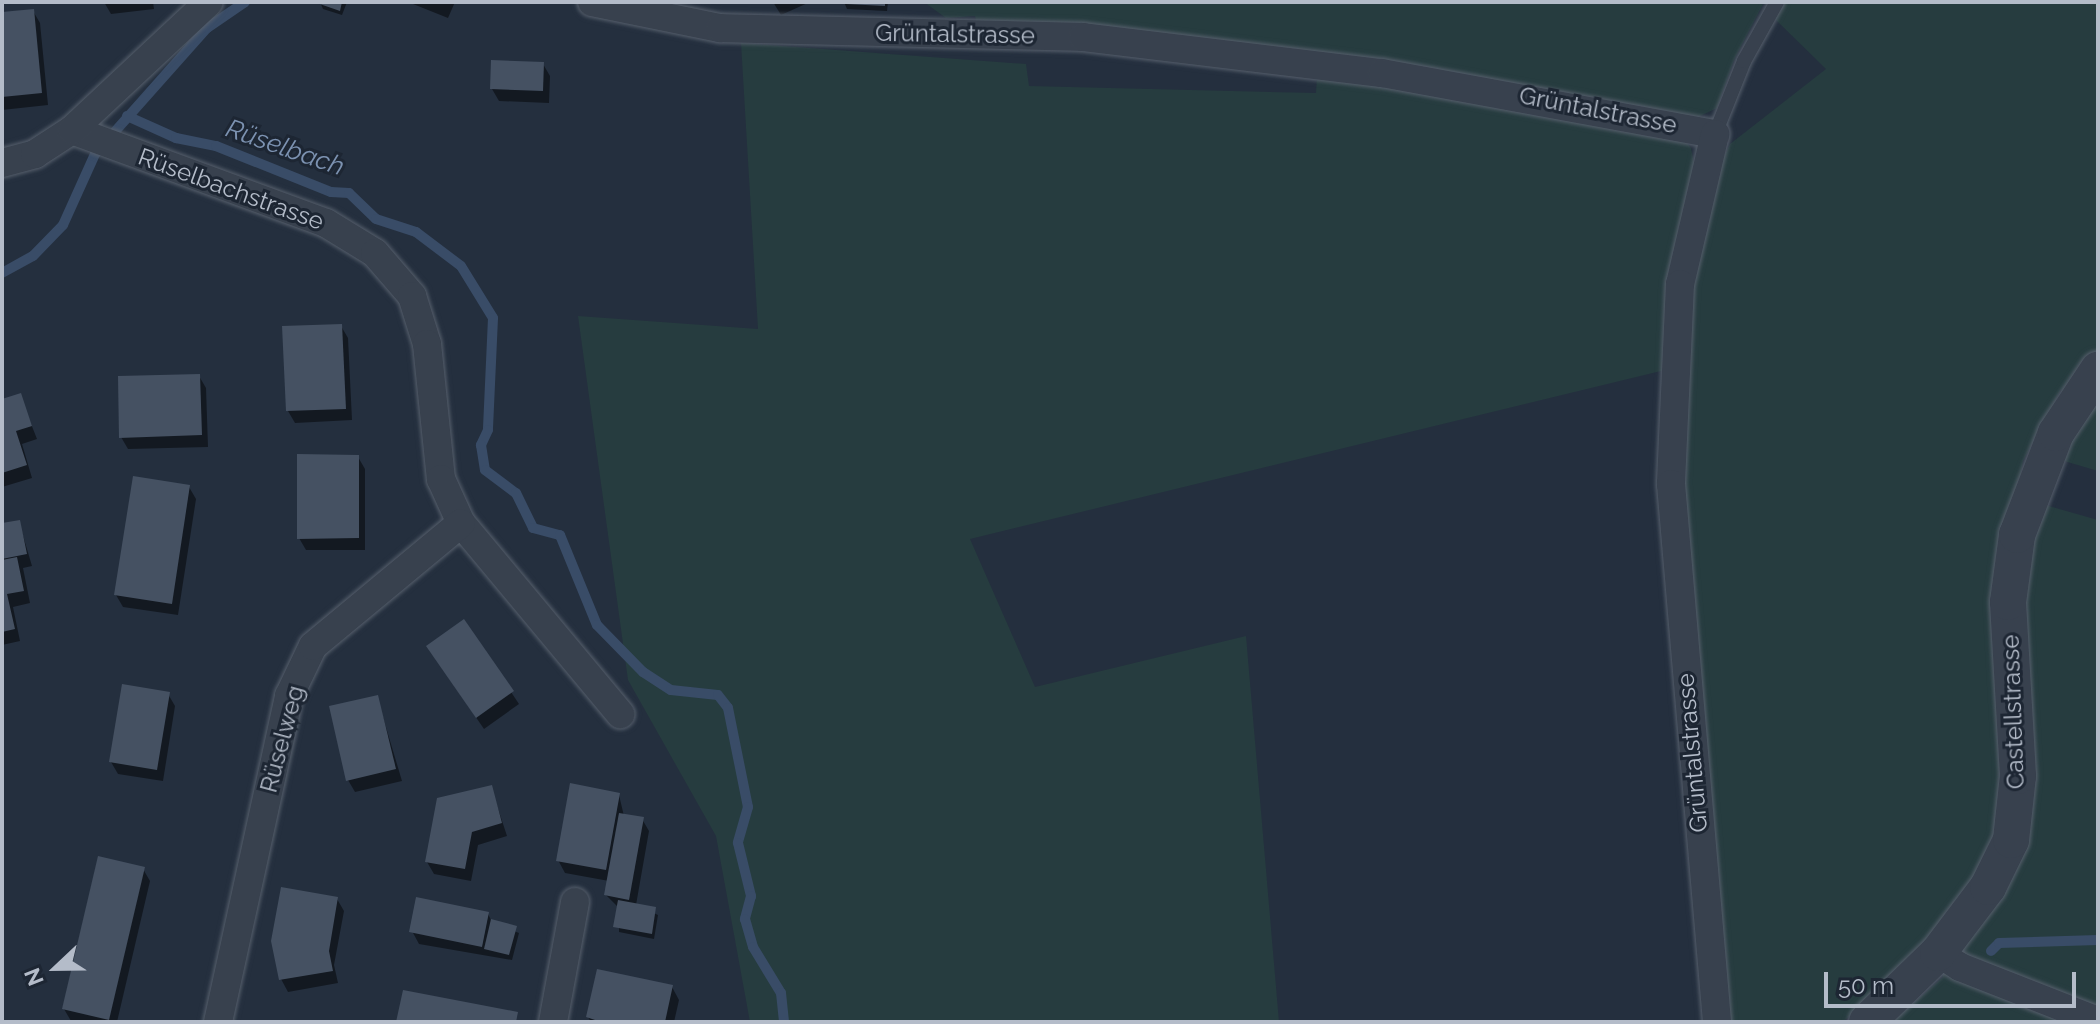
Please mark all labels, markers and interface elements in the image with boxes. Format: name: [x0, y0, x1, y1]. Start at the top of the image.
street label: Grüntalstrasse: [875, 18, 1035, 50]
street label: Grüntalstrasse: [1517, 81, 1679, 139]
water label: Rüselbach: [222, 113, 348, 183]
street label: Rüselbachstrasse: [134, 142, 328, 236]
street label: Castellstrasse: [1996, 634, 2030, 790]
street label: Grüntalstrasse: [1671, 672, 1713, 834]
street label: Rüselweg: [254, 682, 310, 796]
north arrow: [16, 928, 96, 1008]
scale bar: [1828, 956, 2080, 1006]
text: N: [19, 964, 49, 990]
text: 50 m: [1838, 971, 1894, 1000]

